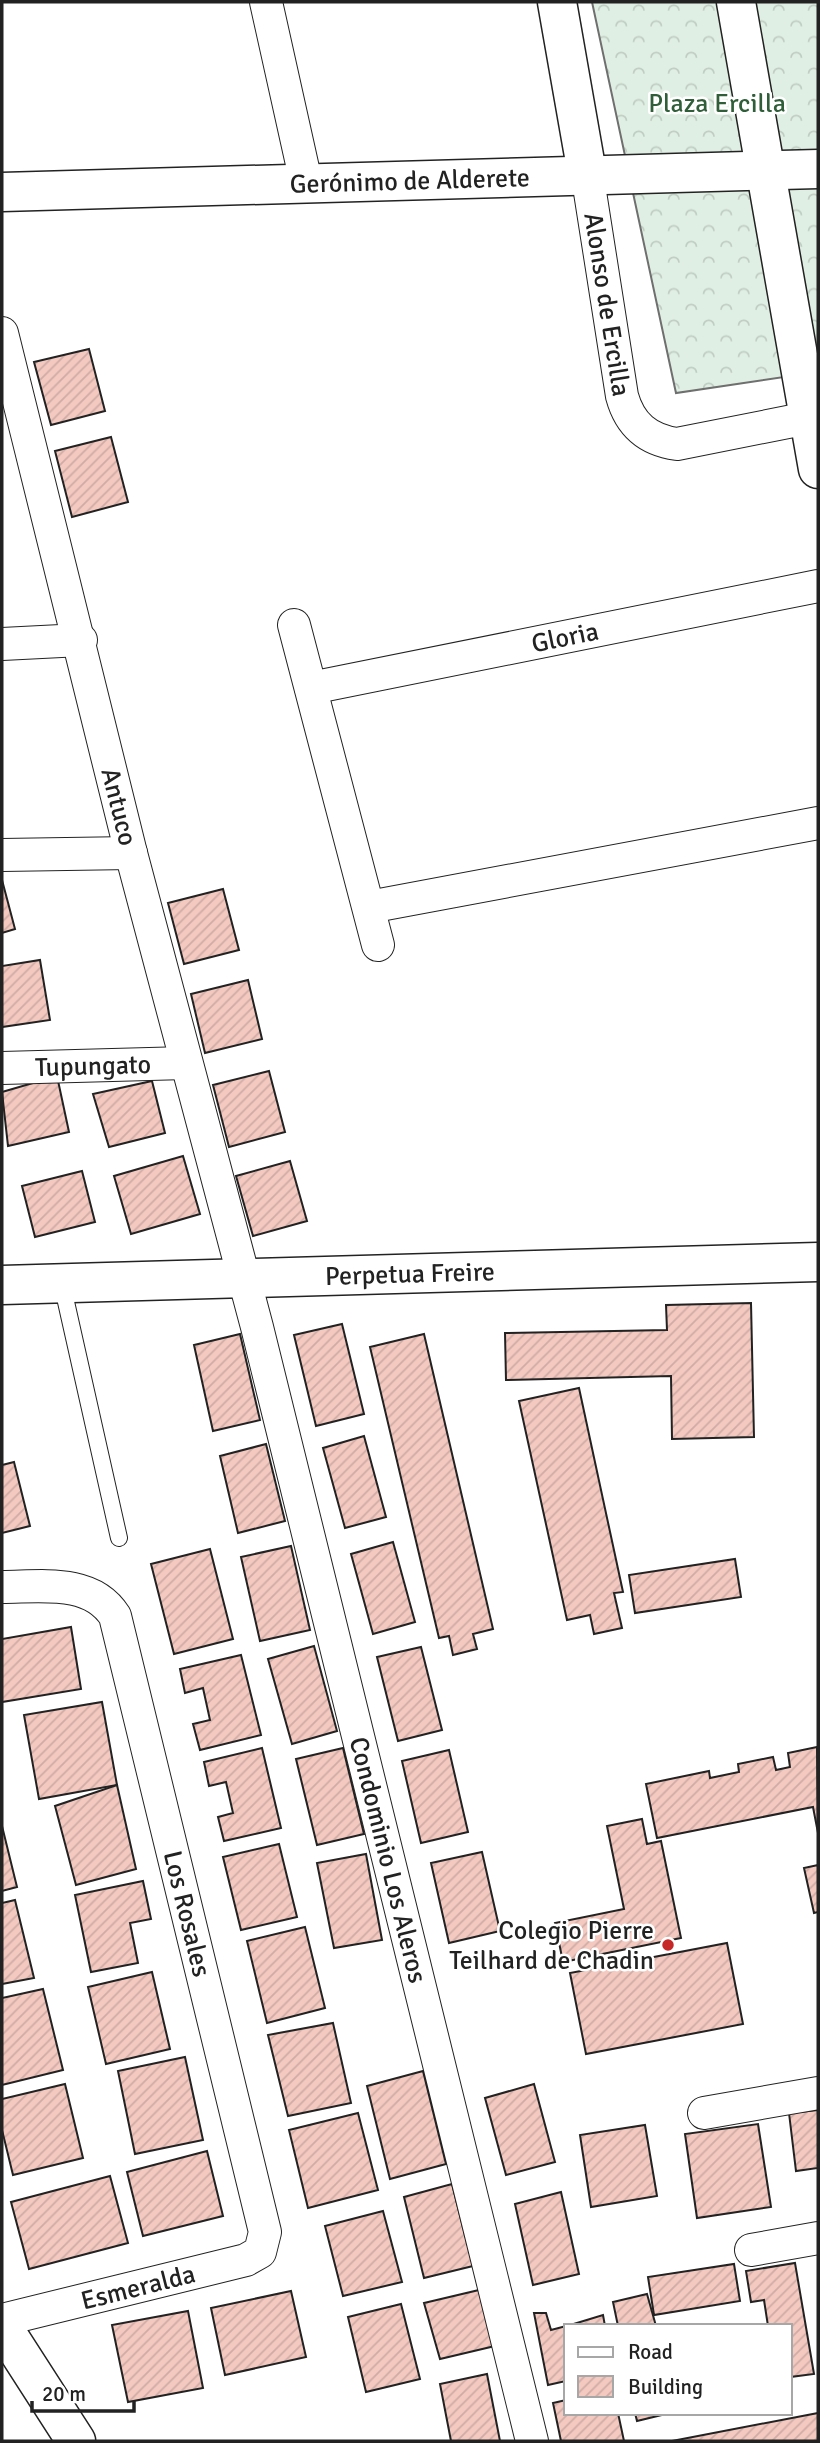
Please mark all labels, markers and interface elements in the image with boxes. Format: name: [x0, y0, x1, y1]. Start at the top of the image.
park label: Plaza Ercilla: [648, 88, 786, 120]
street label: Gerónimo de Alderete: [289, 162, 530, 201]
street label: Alonso de Ercilla: [576, 210, 637, 399]
street label: Gloria: [529, 616, 602, 660]
street label: Antuco: [93, 765, 144, 849]
street label: Tupungato: [35, 1049, 151, 1084]
street label: Perpetua Freire: [324, 1256, 495, 1293]
street label: Condominio Los Aleros: [342, 1734, 433, 1986]
street label: Los Rosales: [156, 1848, 217, 1980]
place label: Colegio Pierre Teilhard de Chadin: [449, 1915, 654, 1977]
marker: Colegio Pierre Teilhard de Chadin: [660, 1937, 676, 1953]
street label: Esmeralda: [78, 2258, 199, 2318]
legend: [564, 2324, 792, 2415]
text: Road: [628, 2339, 673, 2365]
scale bar: [32, 2370, 133, 2414]
text: Building: [628, 2374, 703, 2400]
text: 20 m: [42, 2381, 86, 2407]

